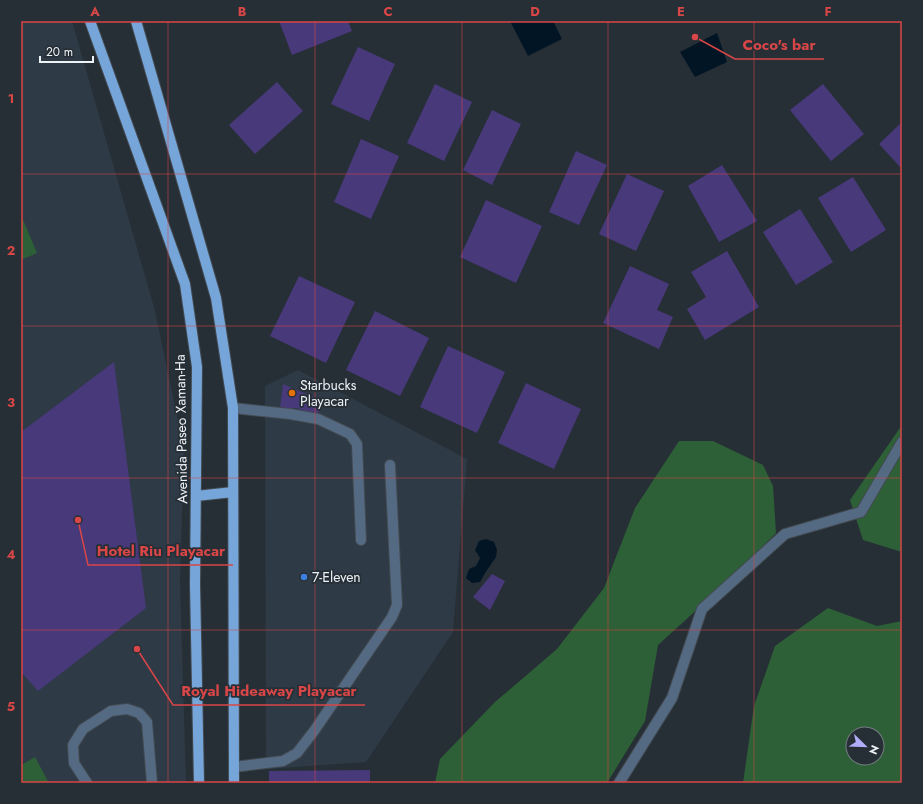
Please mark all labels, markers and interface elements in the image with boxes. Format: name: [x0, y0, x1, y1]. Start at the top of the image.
text: A: [89, 2, 100, 21]
text: B: [238, 2, 247, 21]
text: C: [383, 2, 393, 21]
text: D: [530, 2, 540, 21]
text: E: [677, 2, 685, 21]
text: F: [824, 2, 832, 21]
callout: Coco's bar: [735, 32, 824, 59]
text: Coco's bar: [742, 34, 816, 56]
scale bar: [40, 38, 93, 64]
text: 20 m: [46, 43, 73, 61]
text: 1: [8, 89, 14, 108]
text: 2: [7, 241, 15, 260]
street label: Avenida Paseo Xaman-Ha: [170, 354, 192, 504]
place label: Starbucks Playacar: [300, 375, 357, 411]
marker: Starbucks Playacar: [287, 388, 297, 398]
text: 3: [7, 393, 15, 412]
callout: Hotel Riu Playacar: [88, 538, 233, 565]
text: Hotel Riu Playacar: [97, 540, 226, 562]
text: 4: [6, 545, 16, 564]
place label: 7-Eleven: [312, 567, 361, 587]
marker: 7-Eleven: [299, 572, 309, 582]
callout: Royal Hideaway Playacar: [173, 678, 365, 705]
text: Royal Hideaway Playacar: [181, 680, 357, 702]
text: 5: [7, 697, 15, 716]
north arrow: [845, 726, 885, 766]
text: N: [865, 743, 883, 757]

